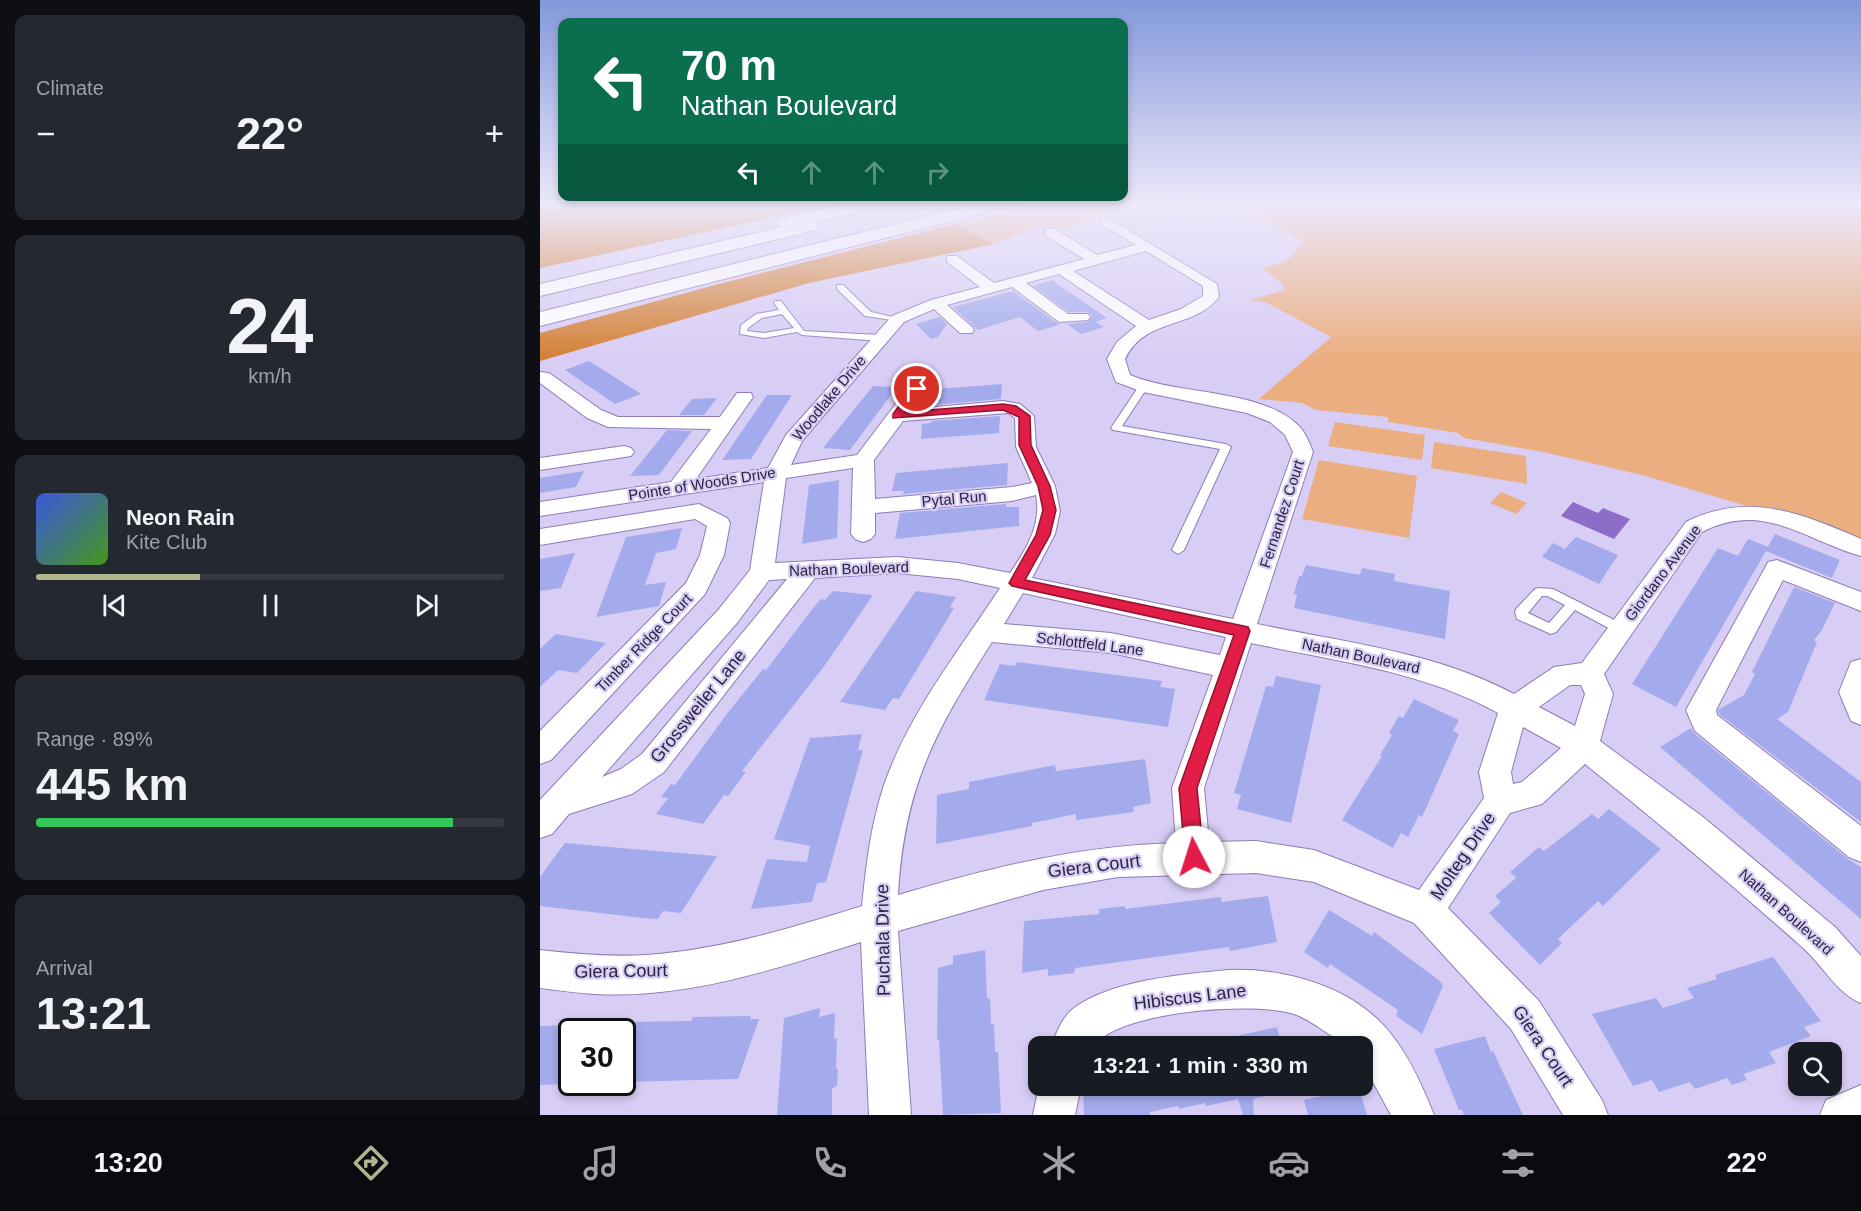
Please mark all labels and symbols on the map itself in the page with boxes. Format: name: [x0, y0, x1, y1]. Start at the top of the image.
street label: Woodlake Drive: [788, 352, 869, 444]
pin: [891, 363, 942, 414]
street label: Fernandez Court: [1256, 457, 1307, 570]
street label: Pointe of Woods Drive: [627, 463, 777, 504]
street label: Pytal Run: [921, 487, 987, 510]
street label: Giordano Avenue: [1621, 521, 1704, 624]
street label: Nathan Boulevard: [789, 558, 909, 579]
street label: Timber Ridge Court: [592, 589, 696, 695]
street label: Schlottfeld Lane: [1036, 629, 1144, 658]
street label: Nathan Boulevard: [1301, 635, 1422, 676]
street label: Grossweiler Lane: [646, 645, 750, 767]
street label: Molteg Drive: [1426, 809, 1500, 903]
position arrow: [1162, 825, 1226, 889]
street label: Giera Court: [1047, 850, 1141, 882]
street label: Nathan Boulevard: [1736, 865, 1837, 958]
street label: Puchala Drive: [872, 884, 894, 996]
street label: Giera Court: [574, 960, 668, 982]
street label: Hibiscus Lane: [1133, 980, 1247, 1014]
street label: Giera Court: [1509, 1002, 1577, 1090]
speed limit sign: 30: [558, 1018, 636, 1096]

